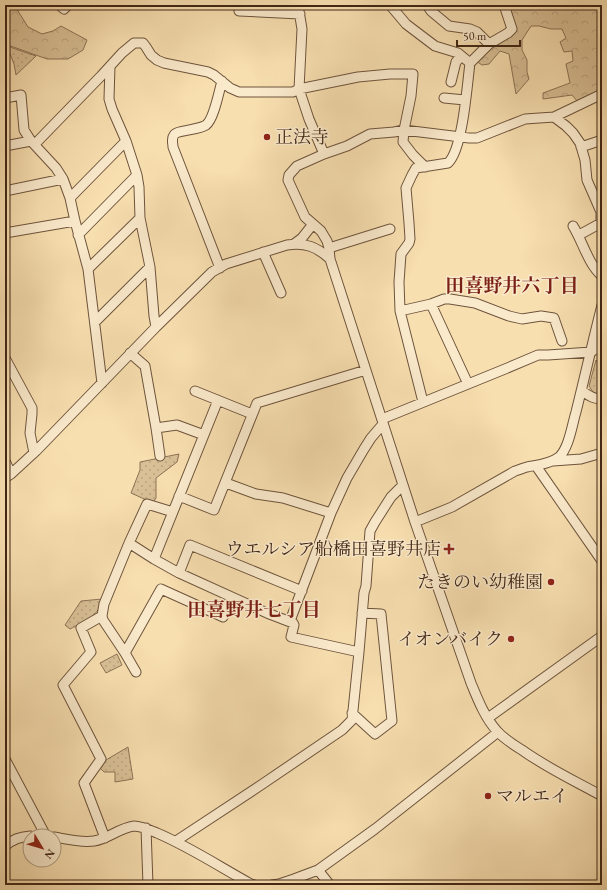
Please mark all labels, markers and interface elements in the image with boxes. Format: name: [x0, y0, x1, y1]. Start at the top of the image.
scale bar: [457, 22, 520, 48]
text: 50 m: [463, 28, 487, 44]
place label: 正法寺: [275, 125, 329, 148]
marker: 正法寺: [262, 132, 272, 142]
district label: 田喜野井六丁目: [445, 273, 579, 298]
place label: ウエルシア船橋田喜野井店: [225, 537, 441, 560]
marker: ウエルシア船橋田喜野井店: [444, 544, 454, 554]
place label: たきのい幼稚園: [417, 570, 543, 593]
marker: たきのい幼稚園: [546, 577, 556, 587]
district label: 田喜野井七丁目: [187, 597, 321, 622]
place label: イオンバイク: [397, 627, 503, 650]
marker: イオンバイク: [506, 634, 516, 644]
place label: マルエイ: [496, 784, 568, 807]
marker: マルエイ: [483, 791, 493, 801]
north arrow: [22, 828, 62, 868]
text: N: [42, 846, 58, 862]

